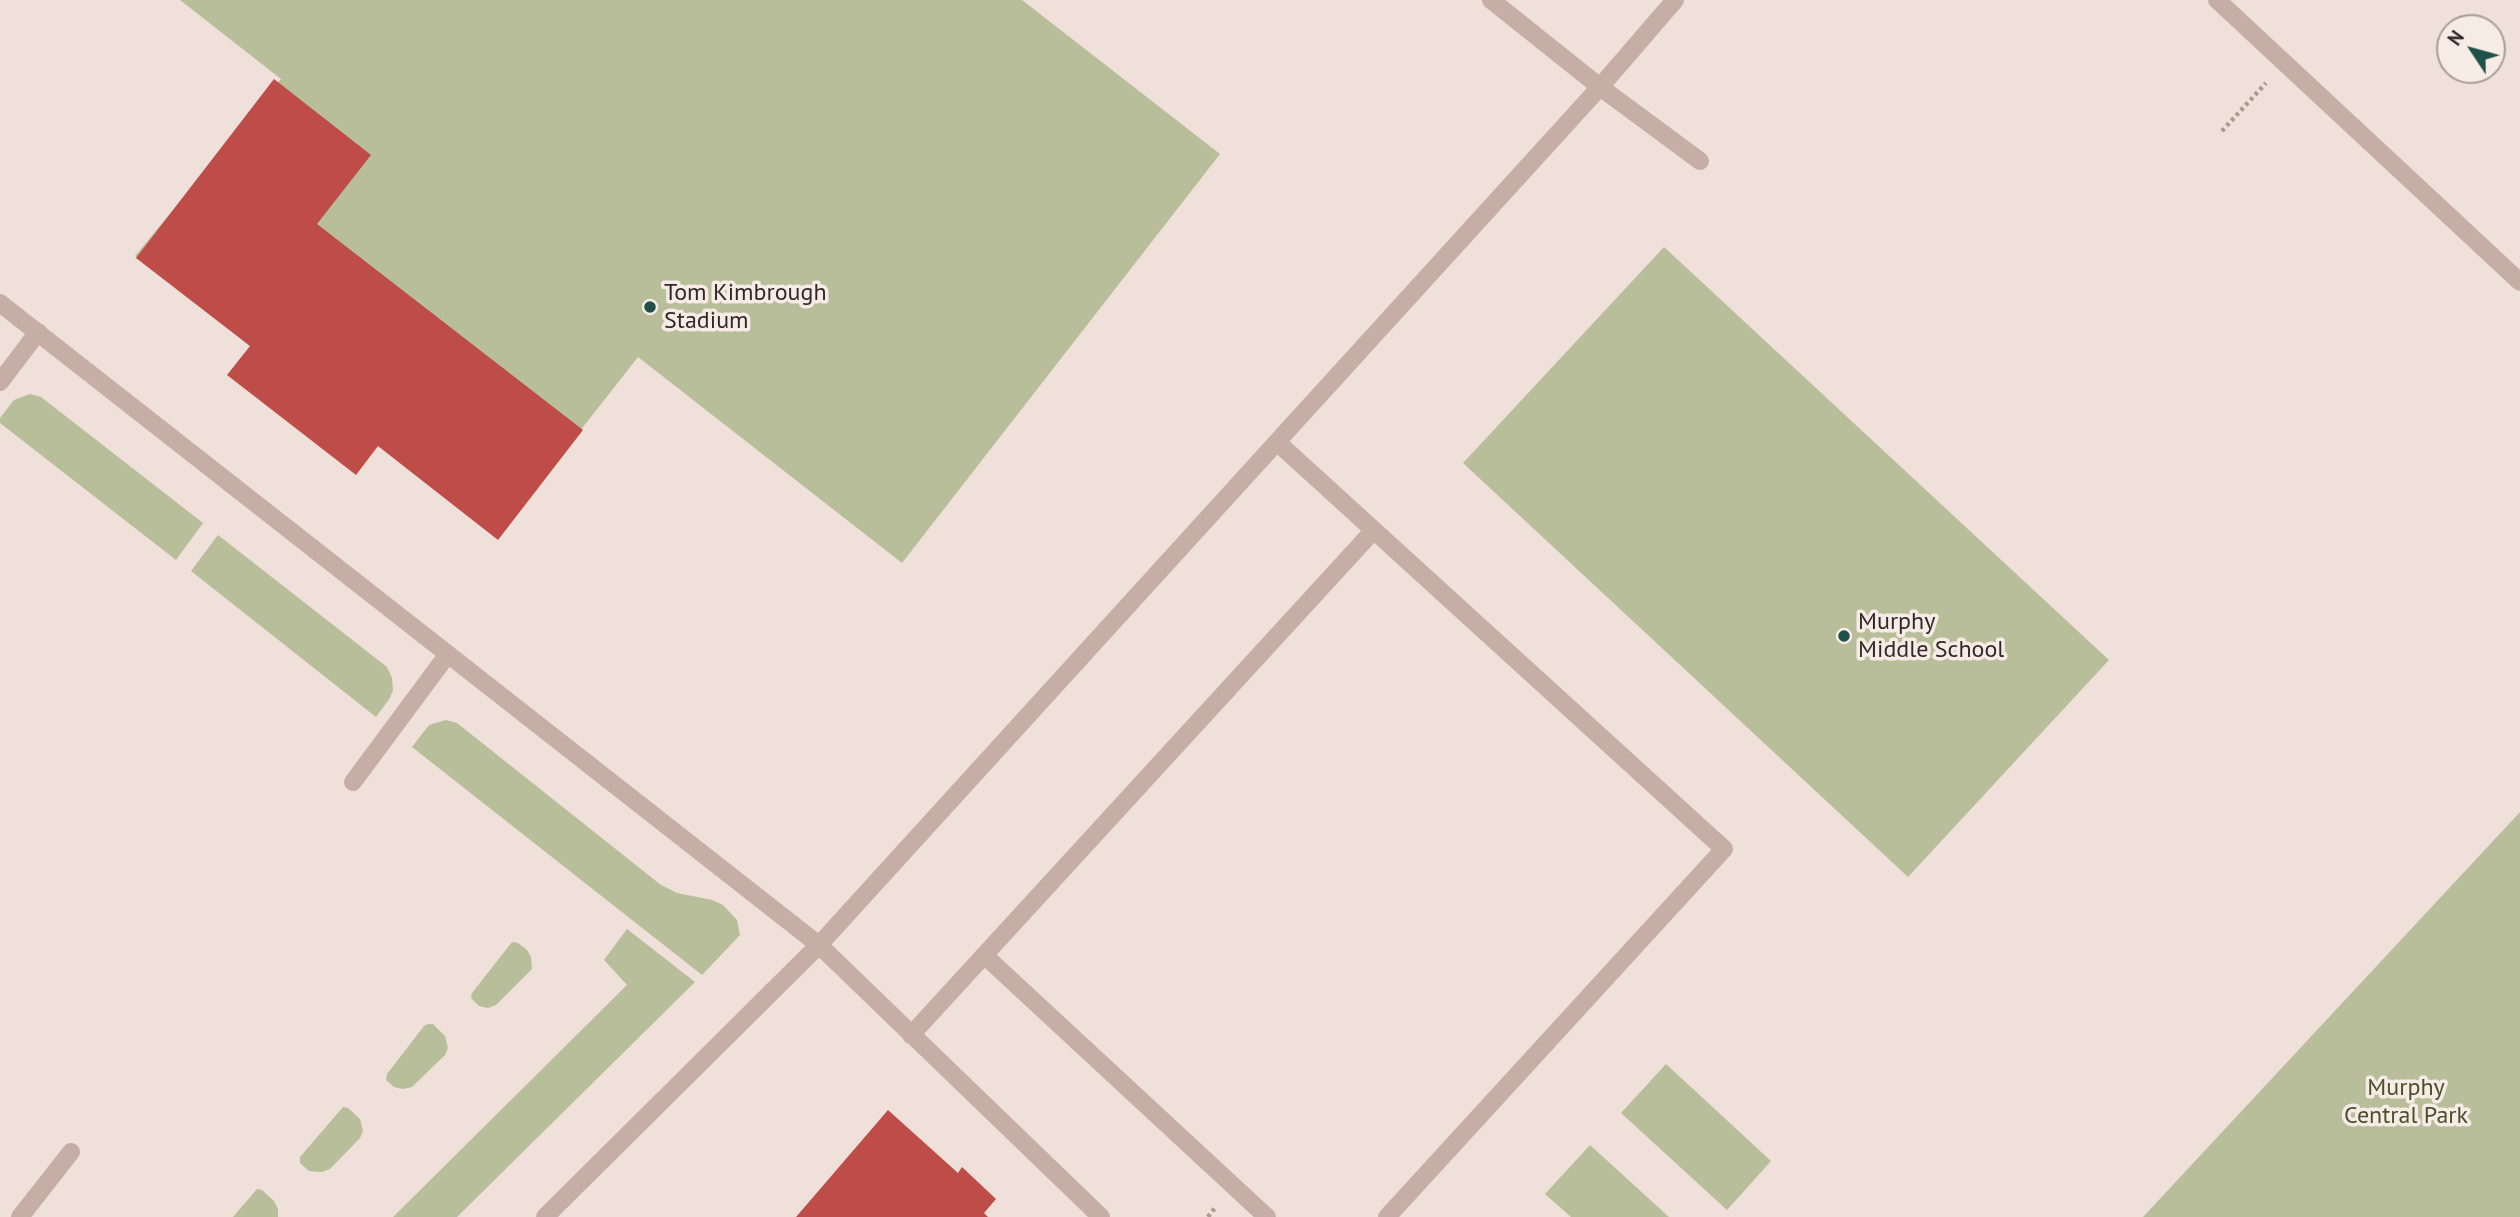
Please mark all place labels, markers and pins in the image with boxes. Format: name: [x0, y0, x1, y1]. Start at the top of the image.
place label: Tom Kimbrough Stadium: [664, 279, 827, 335]
marker: Tom Kimbrough Stadium: [642, 299, 658, 315]
place label: Murphy Middle School: [1858, 608, 2004, 664]
marker: Murphy Middle School: [1836, 628, 1852, 644]

